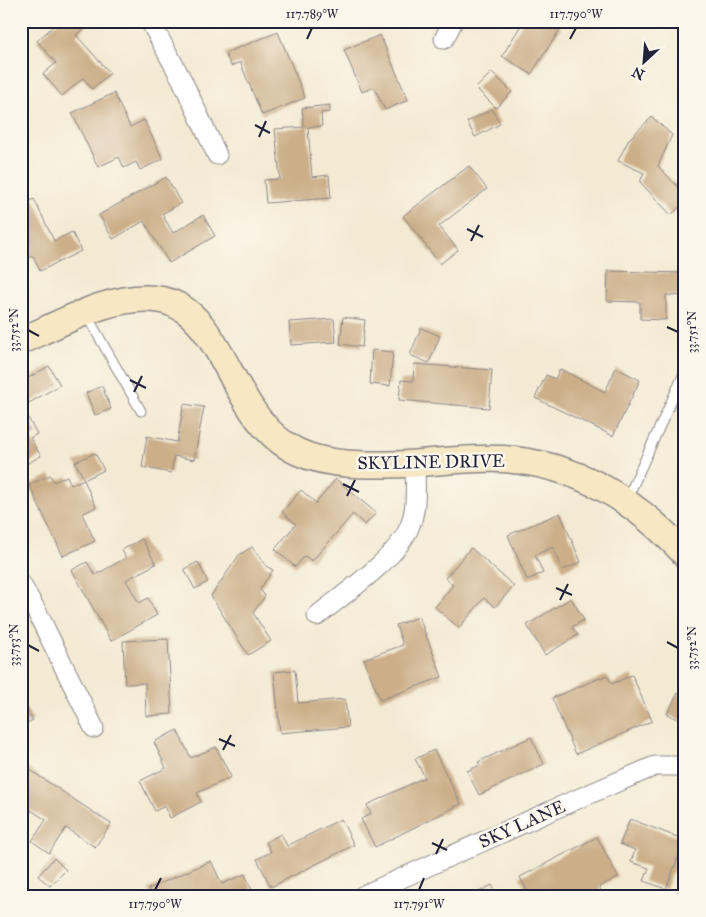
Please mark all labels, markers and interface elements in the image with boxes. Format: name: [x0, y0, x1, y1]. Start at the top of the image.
text: 117.789°W: [286, 7, 339, 21]
text: 117.790°W: [549, 7, 603, 21]
north arrow: [618, 38, 668, 88]
text: N: [629, 63, 648, 83]
text: 33.752°N: [7, 308, 21, 352]
text: 33.751°N: [685, 311, 699, 353]
street label: SKYLINE DRIVE: [357, 450, 505, 474]
text: 33.753°N: [7, 624, 21, 666]
text: 33.752°N: [685, 626, 699, 670]
street label: SKY LANE: [475, 795, 569, 853]
text: 117.790°W: [128, 897, 182, 911]
text: 117.791°W: [394, 897, 445, 911]

